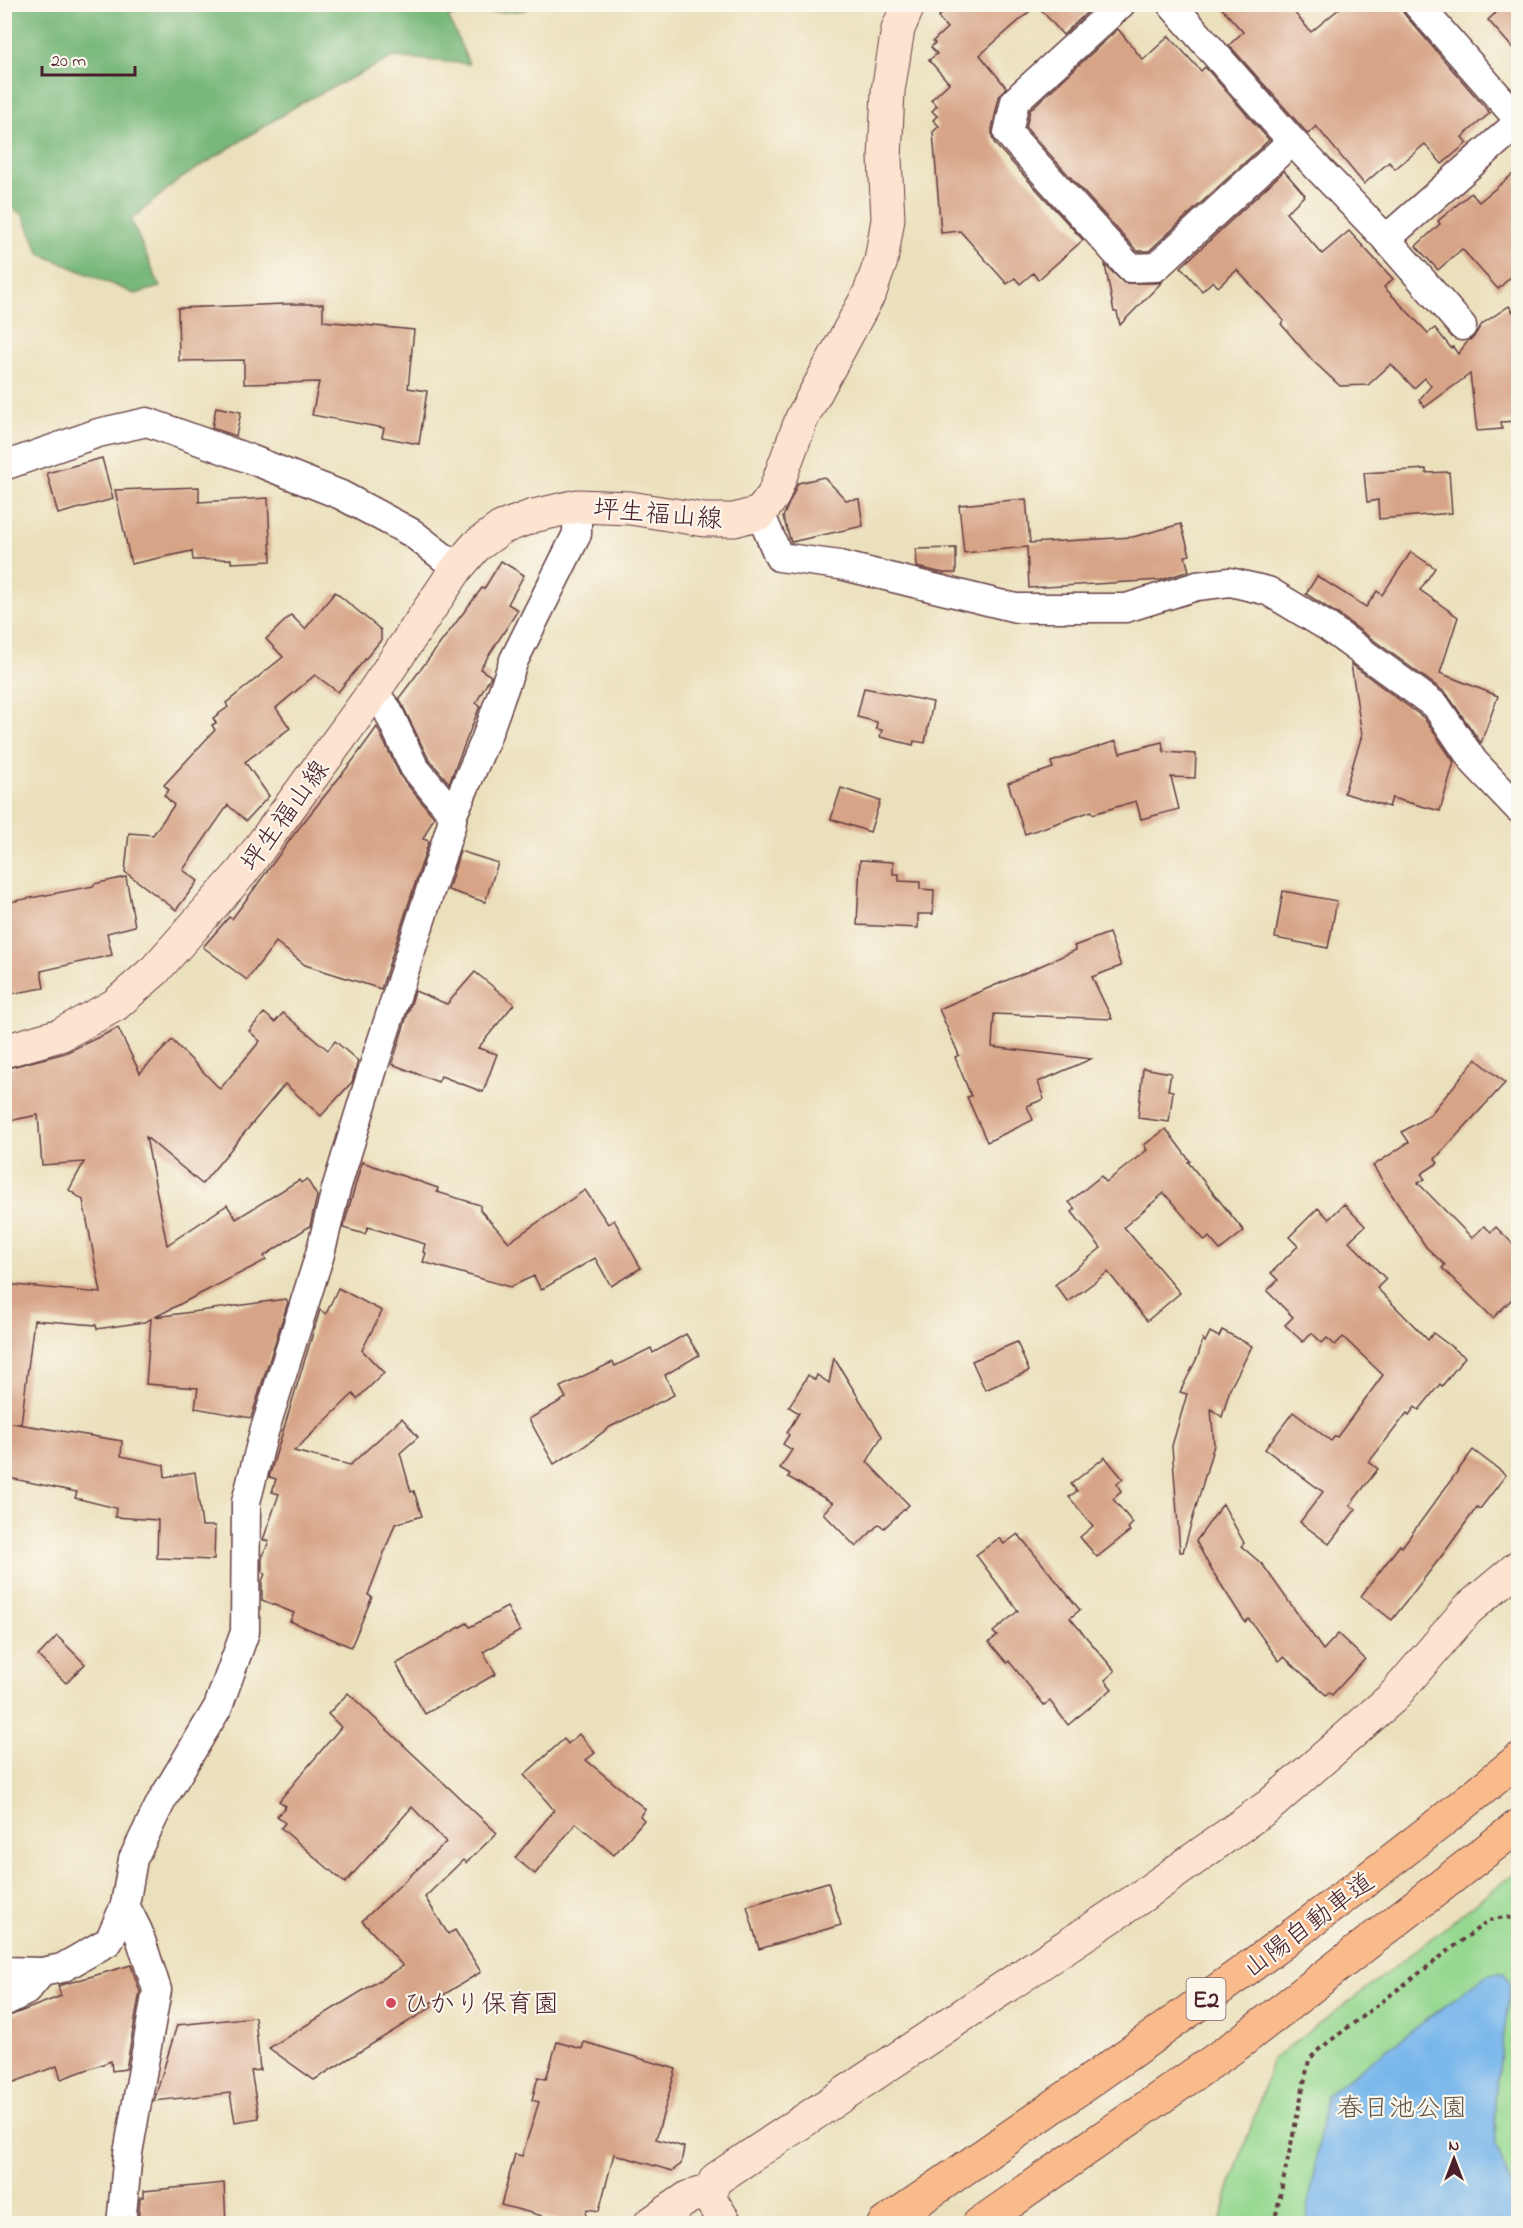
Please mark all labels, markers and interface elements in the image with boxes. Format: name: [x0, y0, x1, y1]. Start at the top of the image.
scale bar: [42, 39, 135, 77]
text: 20 m: [51, 49, 86, 75]
street label: 坪生福山線: [591, 491, 724, 541]
street label: 坪生福山線: [233, 753, 340, 881]
street label: 山陽自動車道: [1236, 1864, 1384, 1989]
road number: E2: [1186, 1978, 1226, 2020]
place label: ひかり保育園: [403, 1987, 559, 2025]
marker: ひかり保育園: [384, 1996, 398, 2010]
park label: 春日池公園: [1337, 2091, 1467, 2129]
north arrow: [1424, 2129, 1484, 2189]
text: N: [1449, 2134, 1460, 2158]

